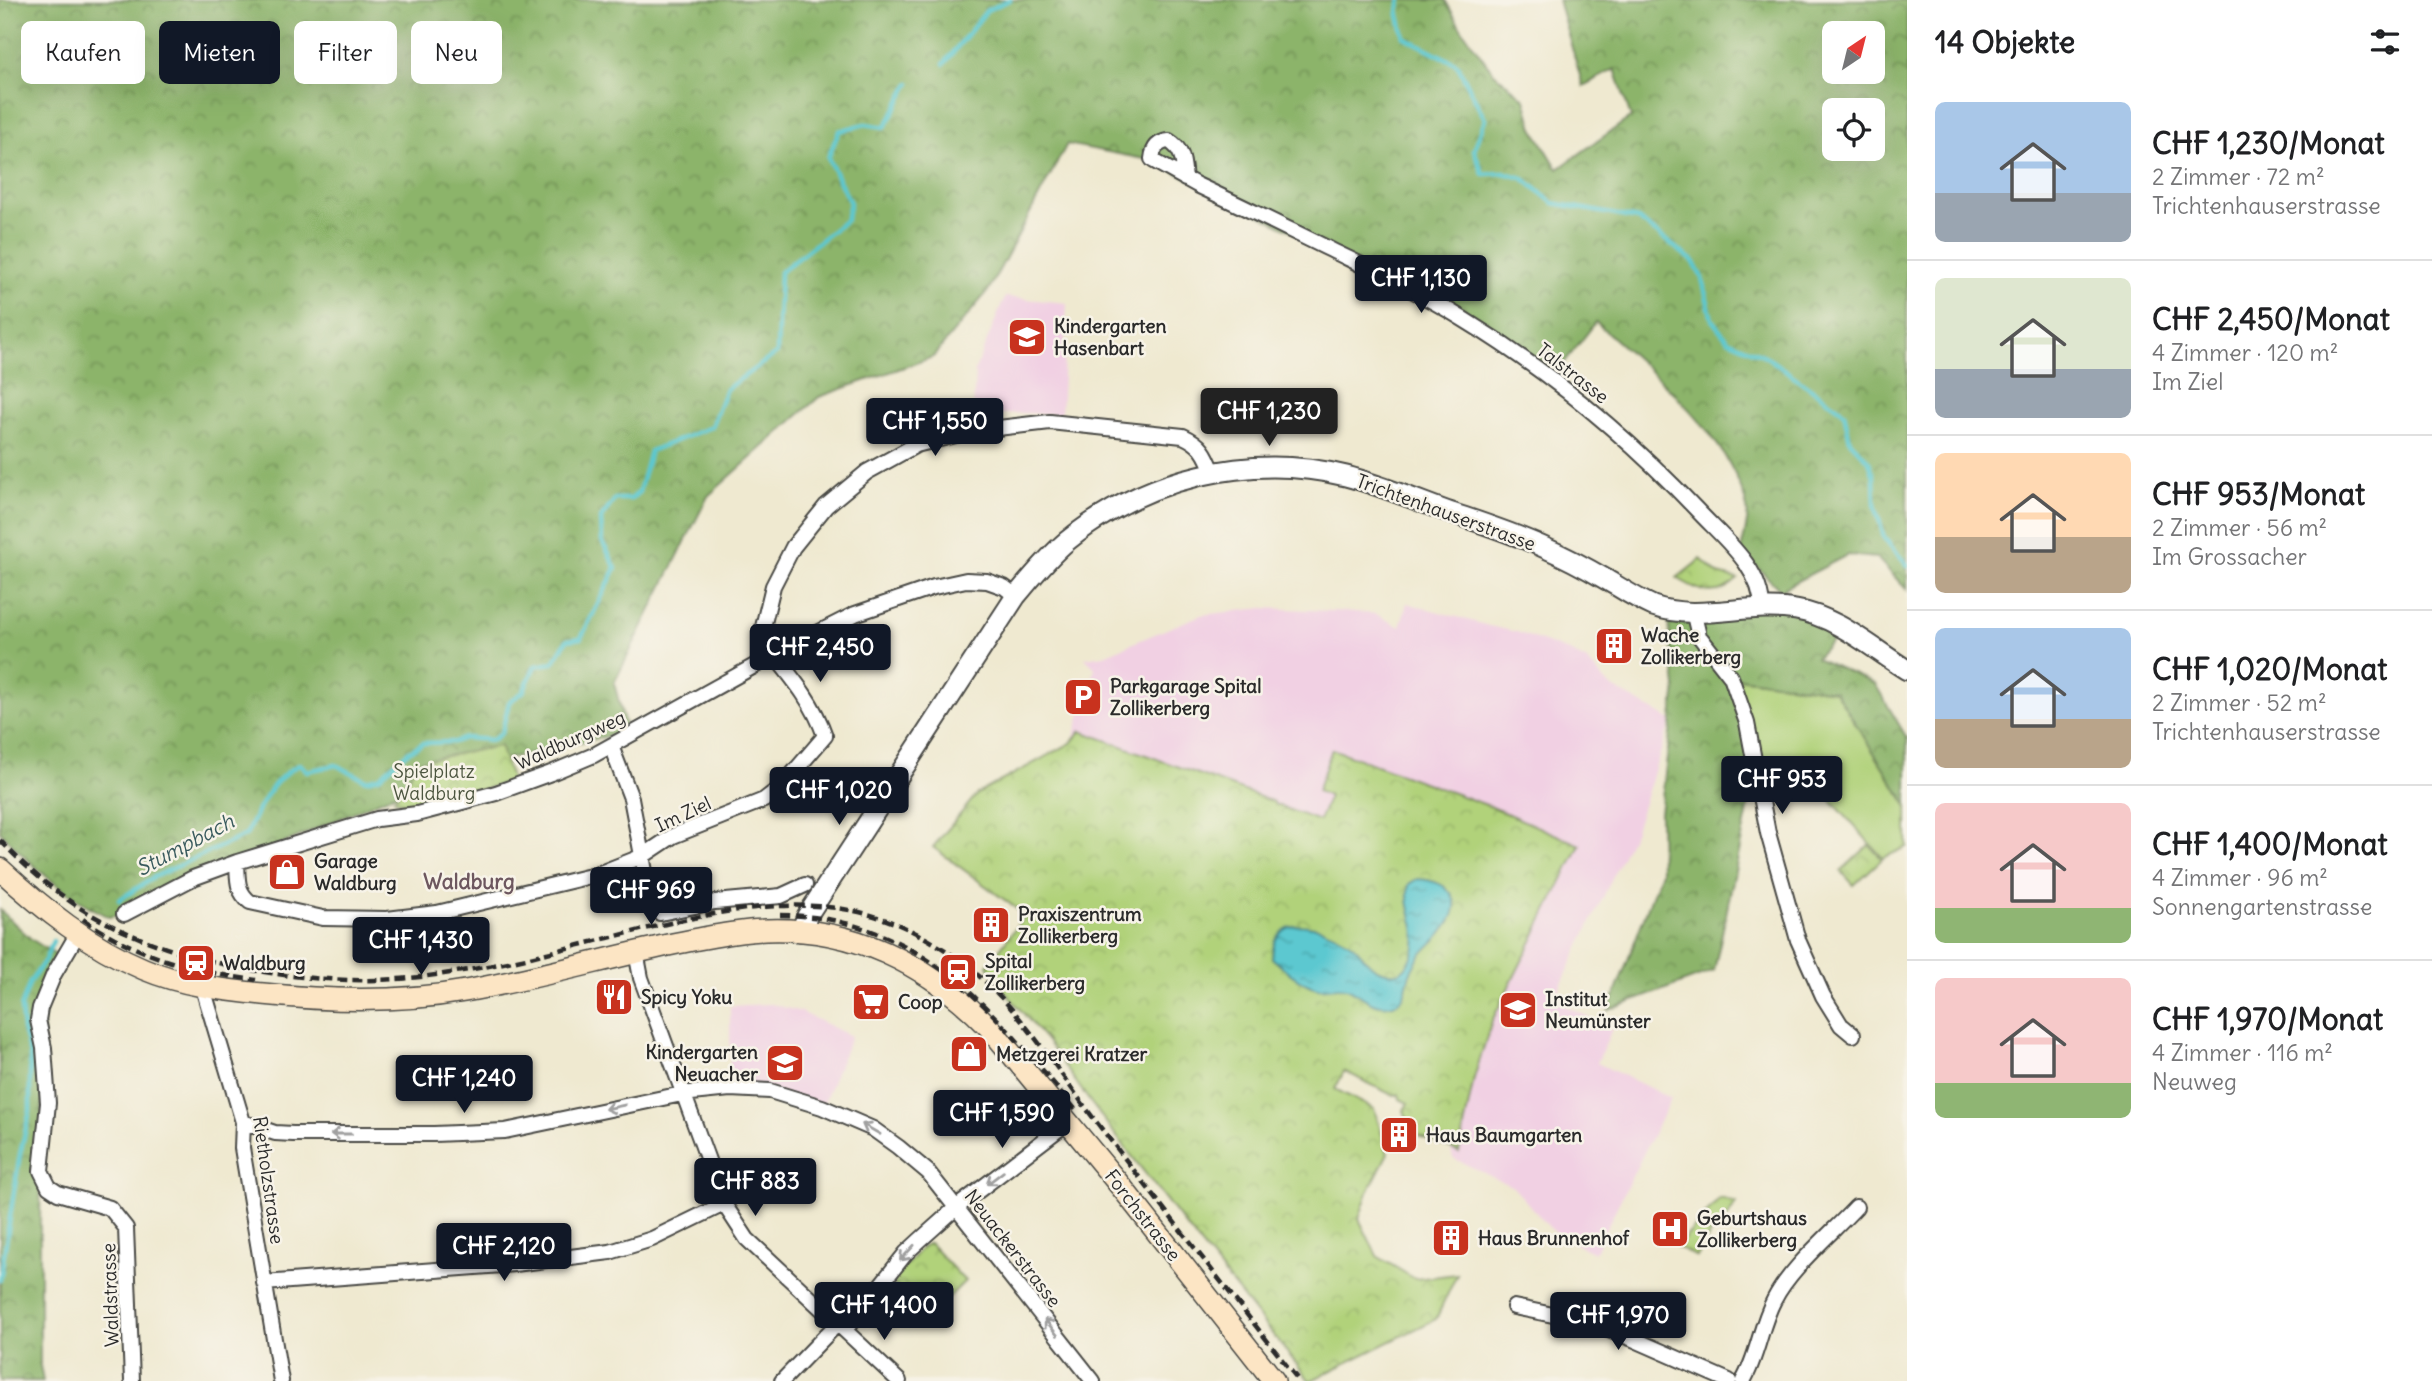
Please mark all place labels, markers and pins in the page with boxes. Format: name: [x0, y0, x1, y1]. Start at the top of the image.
pin: CHF 1,130: [1341, 256, 1501, 315]
place label: Kindergarten Hasenbart: [1054, 314, 1167, 360]
school or university icon: Kindergarten Hasenbart: [1006, 316, 1048, 358]
pin: CHF 1,230: [1189, 388, 1349, 448]
pin: CHF 1,550: [855, 398, 1015, 458]
place label: Wache Zollikerberg: [1641, 623, 1741, 669]
pin: CHF 2,450: [740, 624, 900, 684]
building icon: Wache Zollikerberg: [1593, 625, 1635, 667]
place label: Parkgarage Spital Zollikerberg: [1110, 674, 1261, 720]
parking icon: Parkgarage Spital Zollikerberg: [1062, 676, 1104, 718]
pin: CHF 953: [1717, 756, 1847, 816]
pin: CHF 1,020: [759, 768, 919, 827]
place label: Garage Waldburg: [314, 849, 397, 895]
shop icon: Garage Waldburg: [266, 851, 308, 893]
pin: CHF 969: [586, 867, 716, 927]
place label: Praxiszentrum Zollikerberg: [1018, 902, 1142, 948]
building icon: Praxiszentrum Zollikerberg: [970, 904, 1012, 946]
pin: CHF 1,430: [341, 918, 501, 977]
station icon: Waldburg: [175, 942, 217, 984]
place label: Spital Zollikerberg: [985, 949, 1085, 995]
place label: Waldburg: [223, 951, 306, 975]
station icon: Spital Zollikerberg: [937, 951, 979, 993]
restaurant icon: Spicy Yoku: [593, 976, 635, 1018]
supermarket icon: Coop: [850, 981, 892, 1023]
place label: Spicy Yoku: [641, 985, 732, 1009]
place label: Institut Neumünster: [1545, 987, 1651, 1033]
school or university icon: Institut Neumünster: [1497, 989, 1539, 1031]
place label: Coop: [898, 990, 943, 1014]
shop icon: Metzgerei Kratzer: [948, 1033, 990, 1075]
place label: Kindergarten Neuacher: [646, 1040, 758, 1086]
school or university icon: Kindergarten Neuacher: [764, 1042, 806, 1084]
place label: Metzgerei Kratzer: [996, 1042, 1147, 1066]
pin: CHF 1,240: [384, 1056, 544, 1115]
pin: CHF 1,590: [922, 1090, 1082, 1150]
building icon: Haus Baumgarten: [1378, 1114, 1420, 1156]
place label: Haus Baumgarten: [1426, 1123, 1582, 1147]
pin: CHF 883: [690, 1158, 820, 1218]
place label: Geburtshaus Zollikerberg: [1697, 1206, 1807, 1252]
hospital icon: Geburtshaus Zollikerberg: [1649, 1208, 1691, 1250]
building icon: Haus Brunnenhof: [1430, 1217, 1472, 1259]
pin: CHF 2,120: [424, 1224, 584, 1283]
place label: Haus Brunnenhof: [1478, 1226, 1630, 1250]
pin: CHF 1,400: [804, 1282, 964, 1342]
pin: CHF 1,970: [1538, 1292, 1698, 1352]

